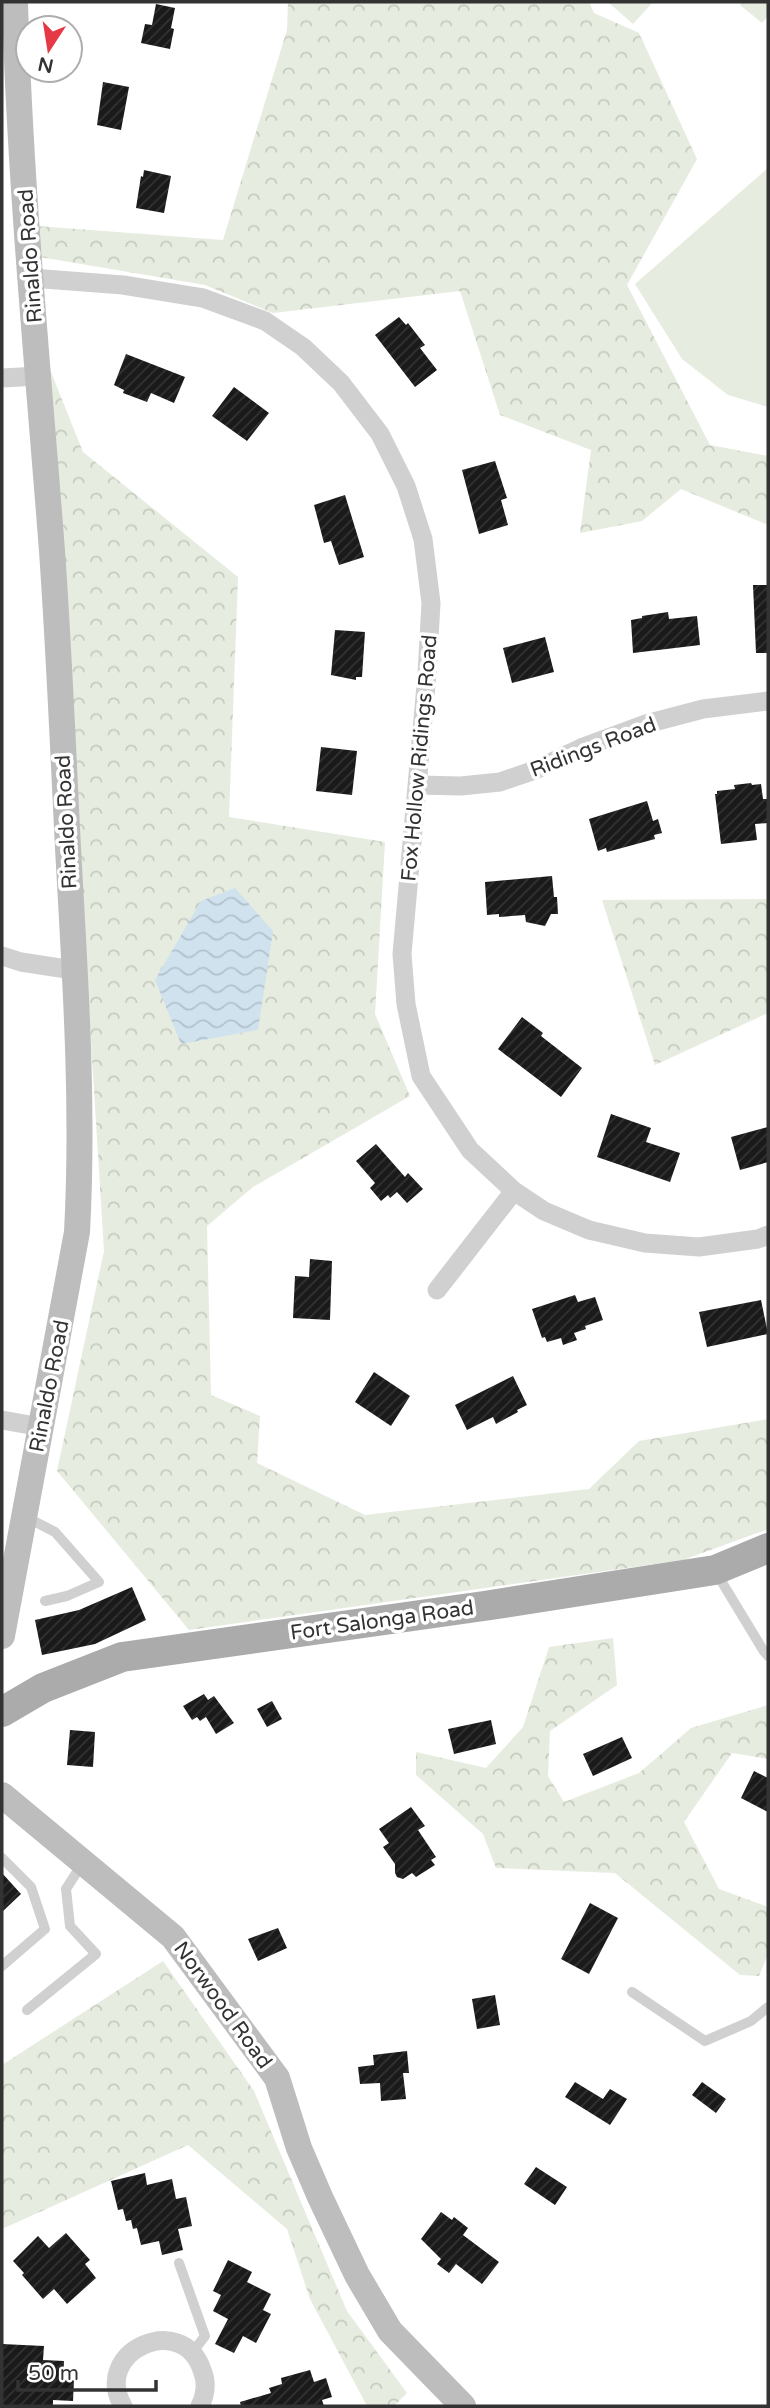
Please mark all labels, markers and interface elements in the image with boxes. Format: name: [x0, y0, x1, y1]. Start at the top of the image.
north arrow: [14, 14, 84, 84]
text: N: [36, 52, 55, 77]
street label: Rinaldo Road: [13, 188, 48, 324]
street label: Fox Hollow Ridings Road: [396, 634, 443, 883]
street label: Ridings Road: [527, 712, 660, 783]
street label: Rinaldo Road: [51, 754, 82, 890]
street label: Rinaldo Road: [24, 1318, 75, 1454]
street label: Fort Salonga Road: [289, 1595, 475, 1646]
street label: Norwood Road: [168, 1937, 277, 2074]
scale bar: [18, 2348, 156, 2392]
text: 50 m: [28, 2361, 79, 2386]

